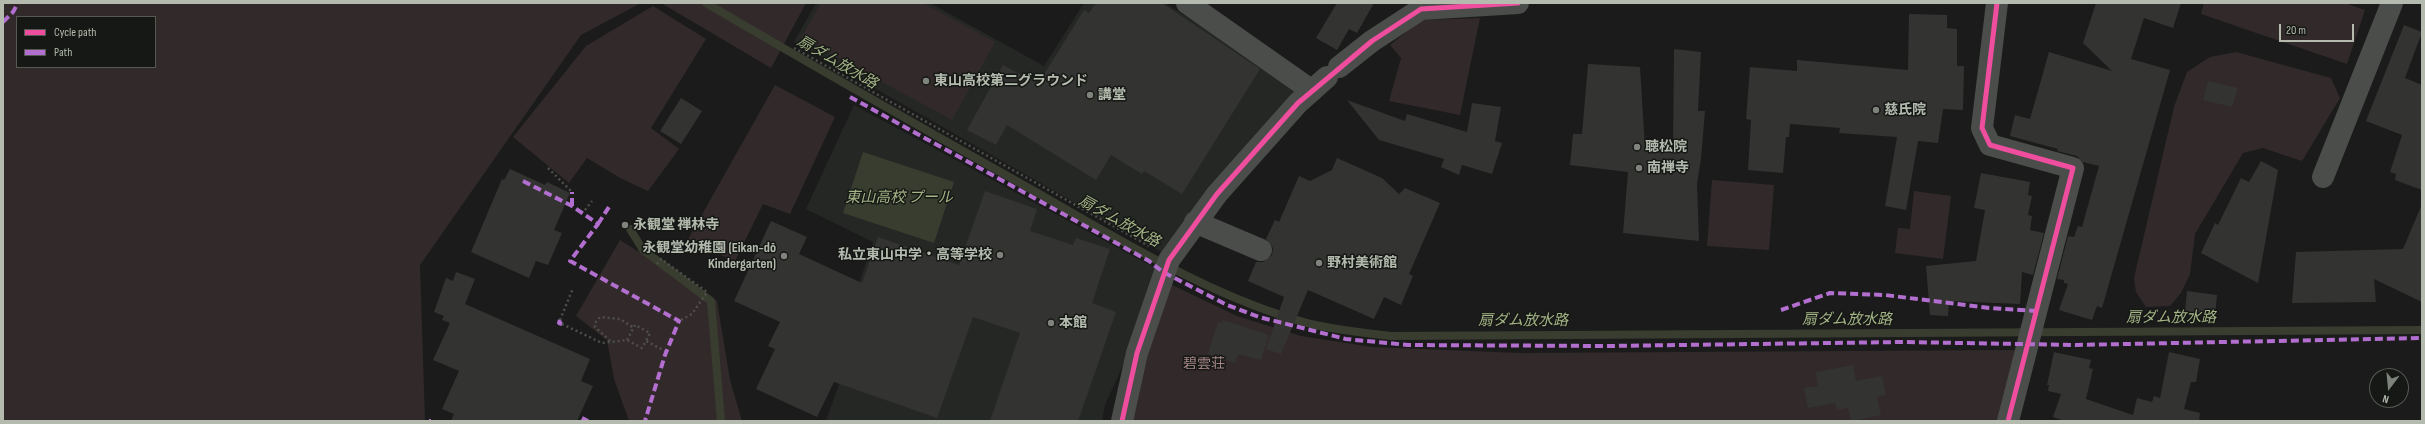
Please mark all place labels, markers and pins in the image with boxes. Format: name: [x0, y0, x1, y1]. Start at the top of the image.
place label: 東山高校第二グラウンド: [934, 73, 1088, 89]
marker: 東山高校第二グラウンド: [921, 76, 931, 86]
place label: 講堂: [1098, 87, 1126, 103]
marker: 講堂: [1085, 90, 1095, 100]
place label: 慈氏院: [1884, 102, 1926, 118]
marker: 慈氏院: [1871, 105, 1881, 115]
place label: 聴松院: [1645, 139, 1687, 155]
marker: 聴松院: [1632, 142, 1642, 152]
place label: 南禅寺: [1647, 160, 1689, 176]
marker: 南禅寺: [1634, 163, 1644, 173]
place label: 永観堂 禅林寺: [633, 217, 719, 233]
marker: 永観堂 禅林寺: [620, 220, 630, 230]
place label: 永観堂幼稚園 (Eikan-dō Kindergarten): [642, 240, 776, 272]
place label: 私立東山中学・高等学校: [838, 247, 992, 263]
marker: 私立東山中学・高等学校: [995, 250, 1005, 260]
marker: 永観堂幼稚園 (Eikan-dō Kindergarten): [779, 251, 789, 261]
place label: 野村美術館: [1327, 255, 1397, 271]
marker: 野村美術館: [1314, 258, 1324, 268]
place label: 本館: [1059, 315, 1087, 331]
marker: 本館: [1046, 318, 1056, 328]

